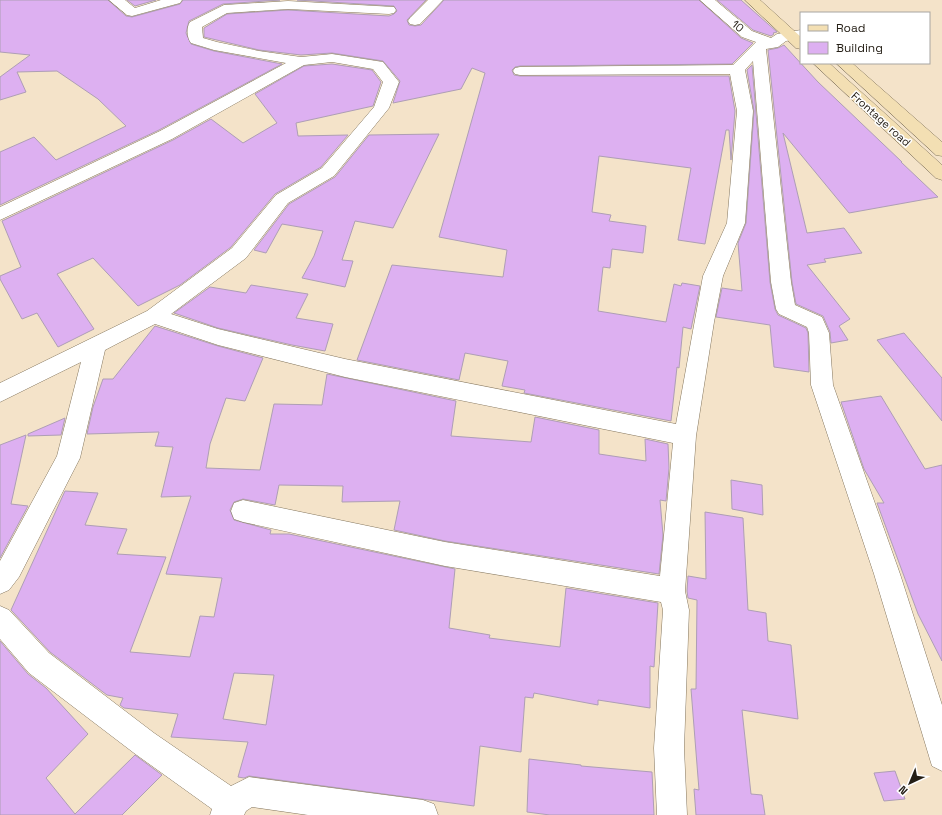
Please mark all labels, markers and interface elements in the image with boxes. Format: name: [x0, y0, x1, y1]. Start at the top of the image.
legend: [800, 12, 930, 64]
street label: 10: [729, 17, 747, 35]
text: Road: [836, 20, 865, 36]
text: Building: [836, 40, 883, 56]
street label: Frontage road: [848, 89, 914, 149]
north arrow: [890, 763, 930, 803]
text: N: [896, 783, 911, 798]

